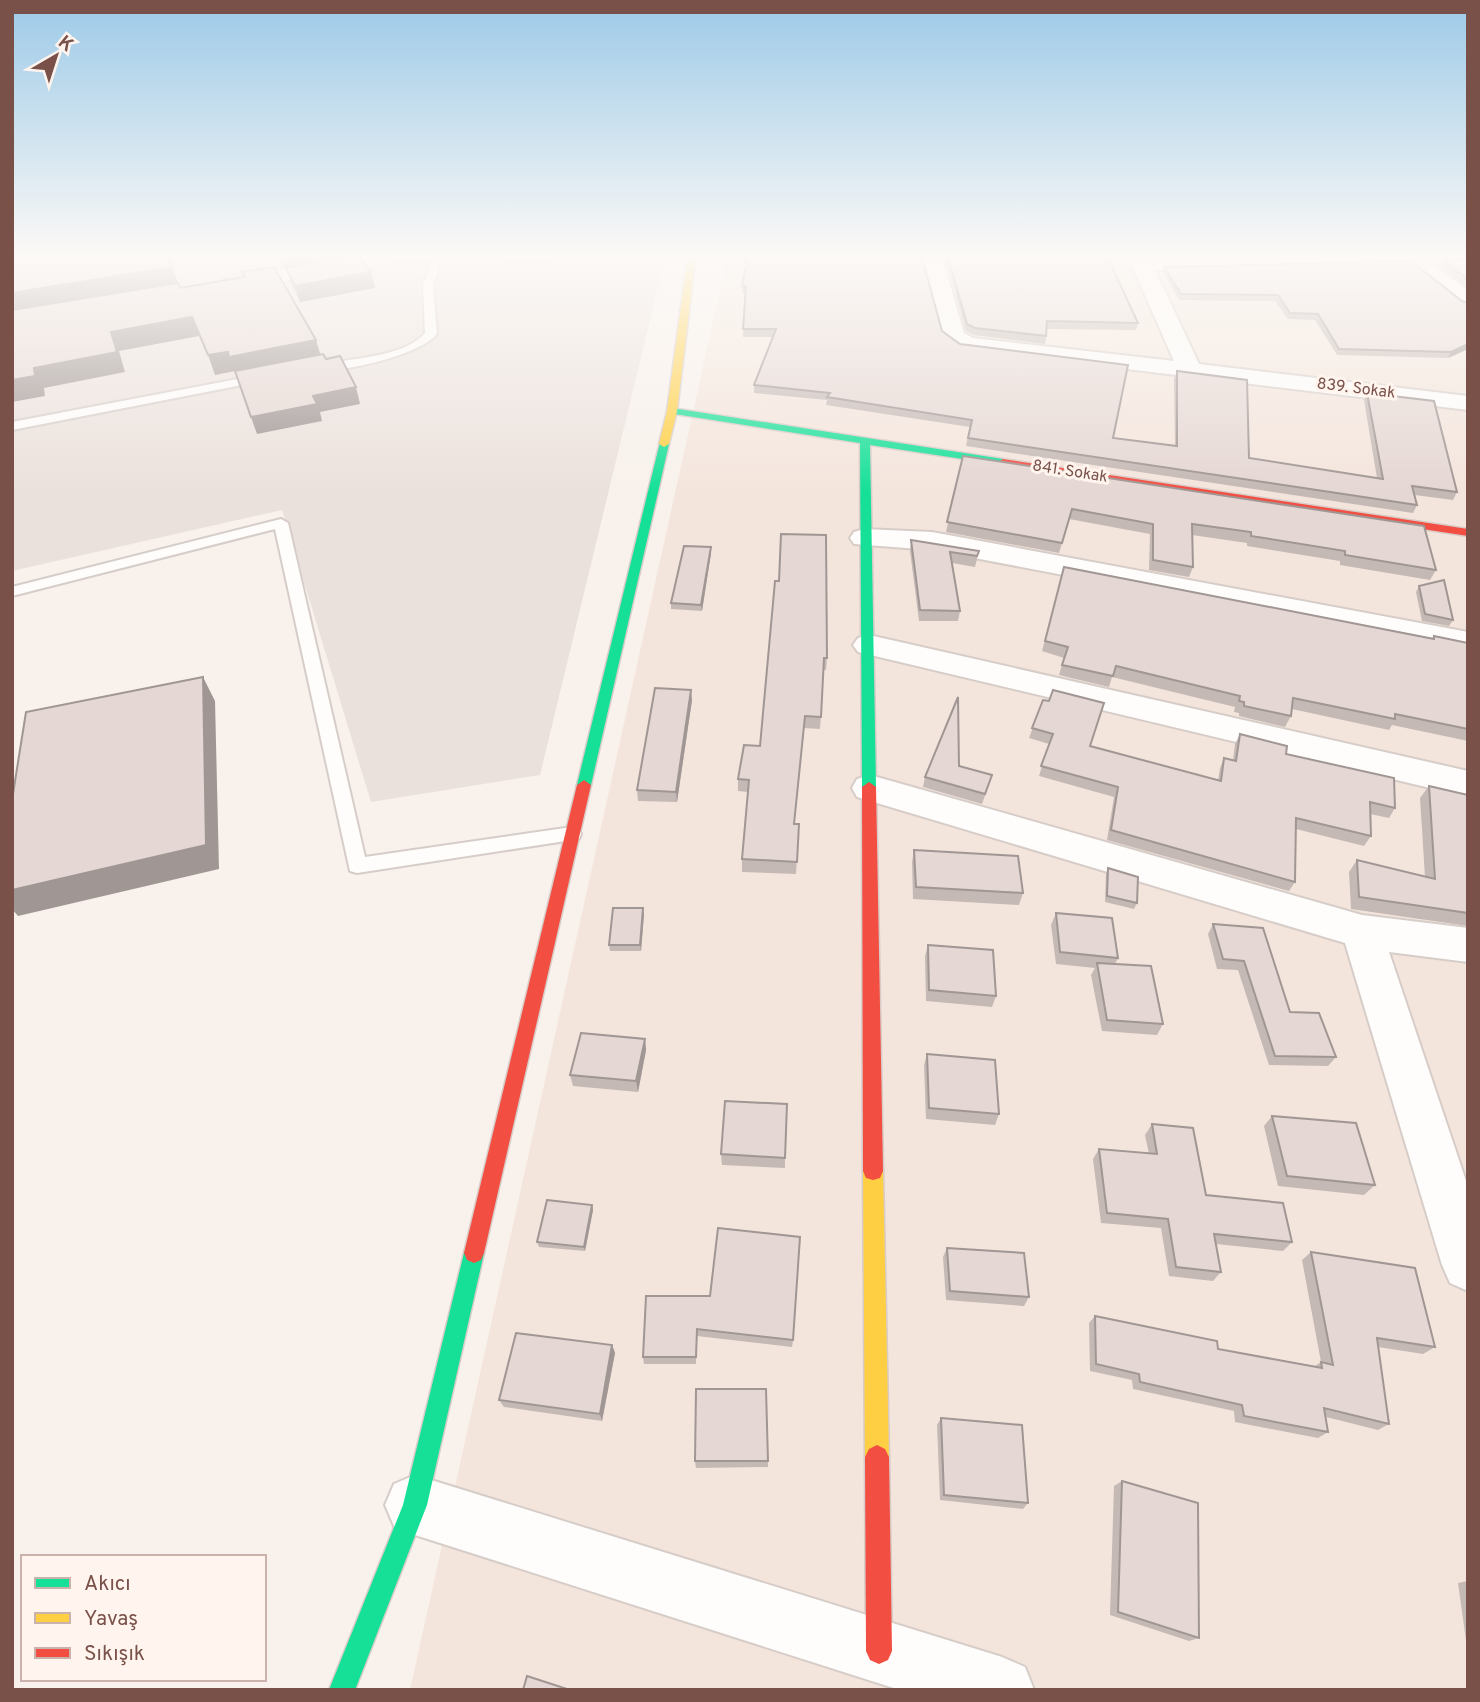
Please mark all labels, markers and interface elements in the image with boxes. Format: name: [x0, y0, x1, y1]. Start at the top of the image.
north arrow: [21, 21, 91, 91]
text: K: [53, 31, 78, 58]
street label: 839. Sokak: [1315, 374, 1397, 404]
street label: 841. Sokak: [1031, 456, 1109, 488]
legend: [21, 1555, 266, 1681]
text: Akıcı: [84, 1571, 131, 1598]
text: Yavaş: [84, 1606, 138, 1633]
text: Sıkışık: [84, 1641, 145, 1668]

